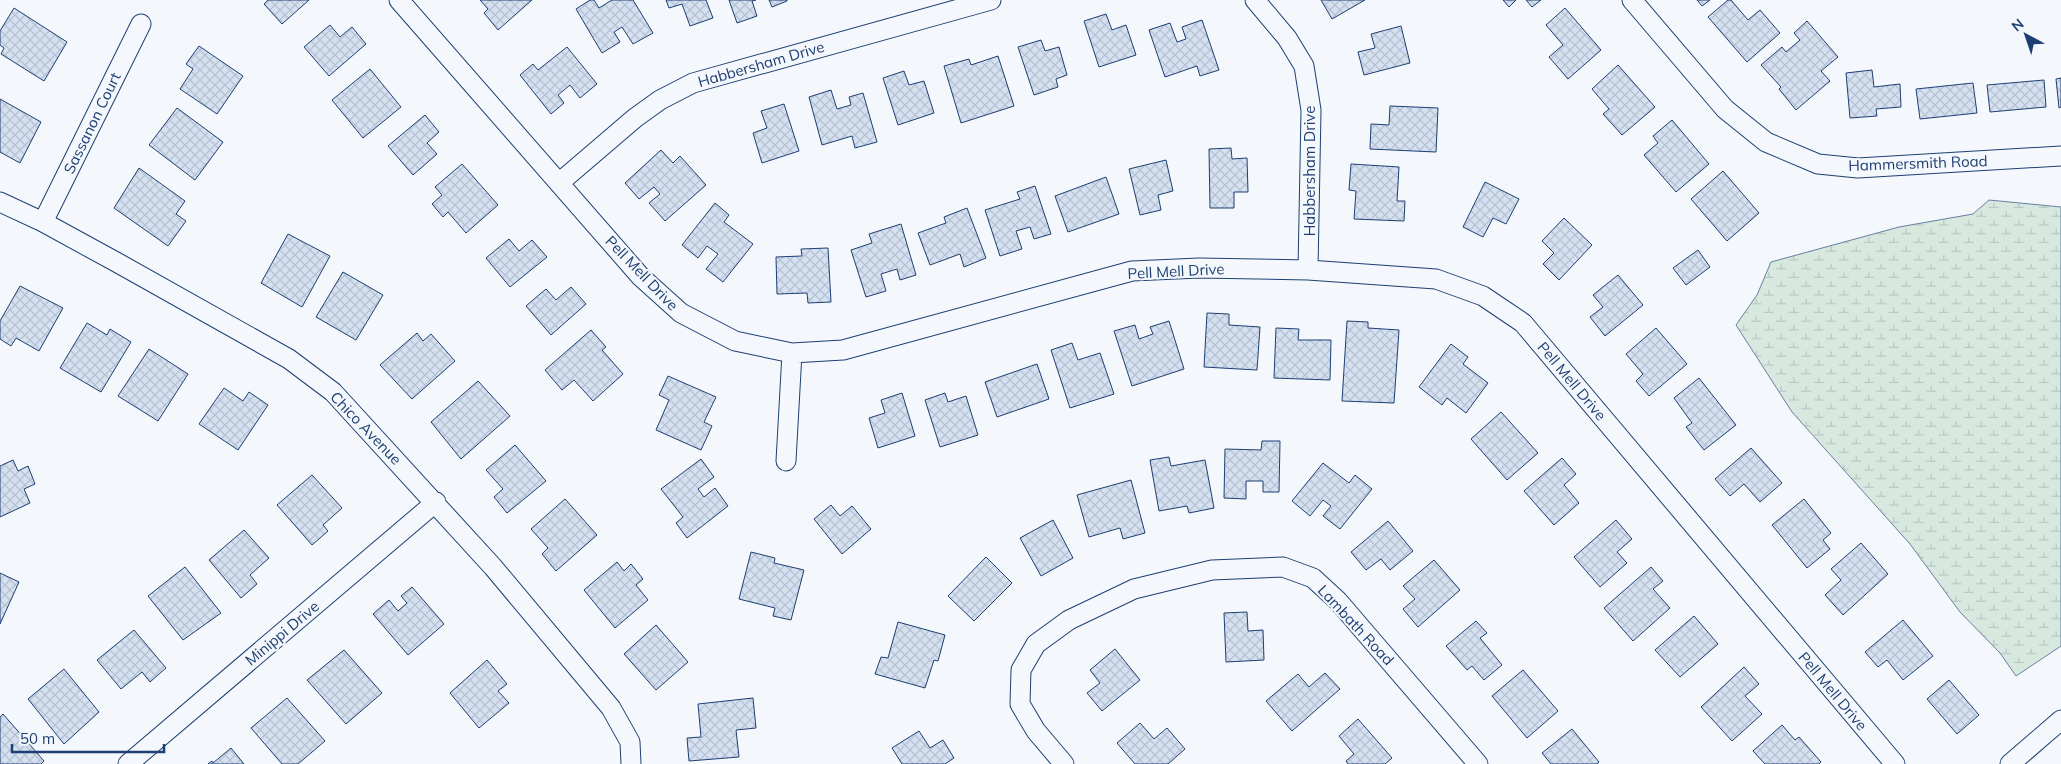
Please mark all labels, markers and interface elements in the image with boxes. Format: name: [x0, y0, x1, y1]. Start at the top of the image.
north arrow: [2001, 10, 2051, 60]
text: N: [2008, 15, 2027, 35]
street label: Habbersham Drive: [696, 37, 826, 91]
street label: Sassanon Court: [59, 69, 125, 177]
street label: Habbersham Drive: [1300, 106, 1319, 236]
street label: Hammersmith Road: [1848, 151, 1988, 175]
street label: Pell Mell Drive: [601, 232, 683, 314]
street label: Pell Mell Drive: [1127, 259, 1225, 283]
street label: Pell Mell Drive: [1534, 338, 1610, 424]
street label: Chico Avenue: [326, 387, 406, 469]
street label: Lambath Road: [1314, 581, 1398, 669]
street label: Minippi Drive: [241, 597, 323, 669]
street label: Pell Mell Drive: [1795, 648, 1871, 734]
scale bar: [12, 722, 165, 754]
text: 50 m: [20, 729, 55, 748]

